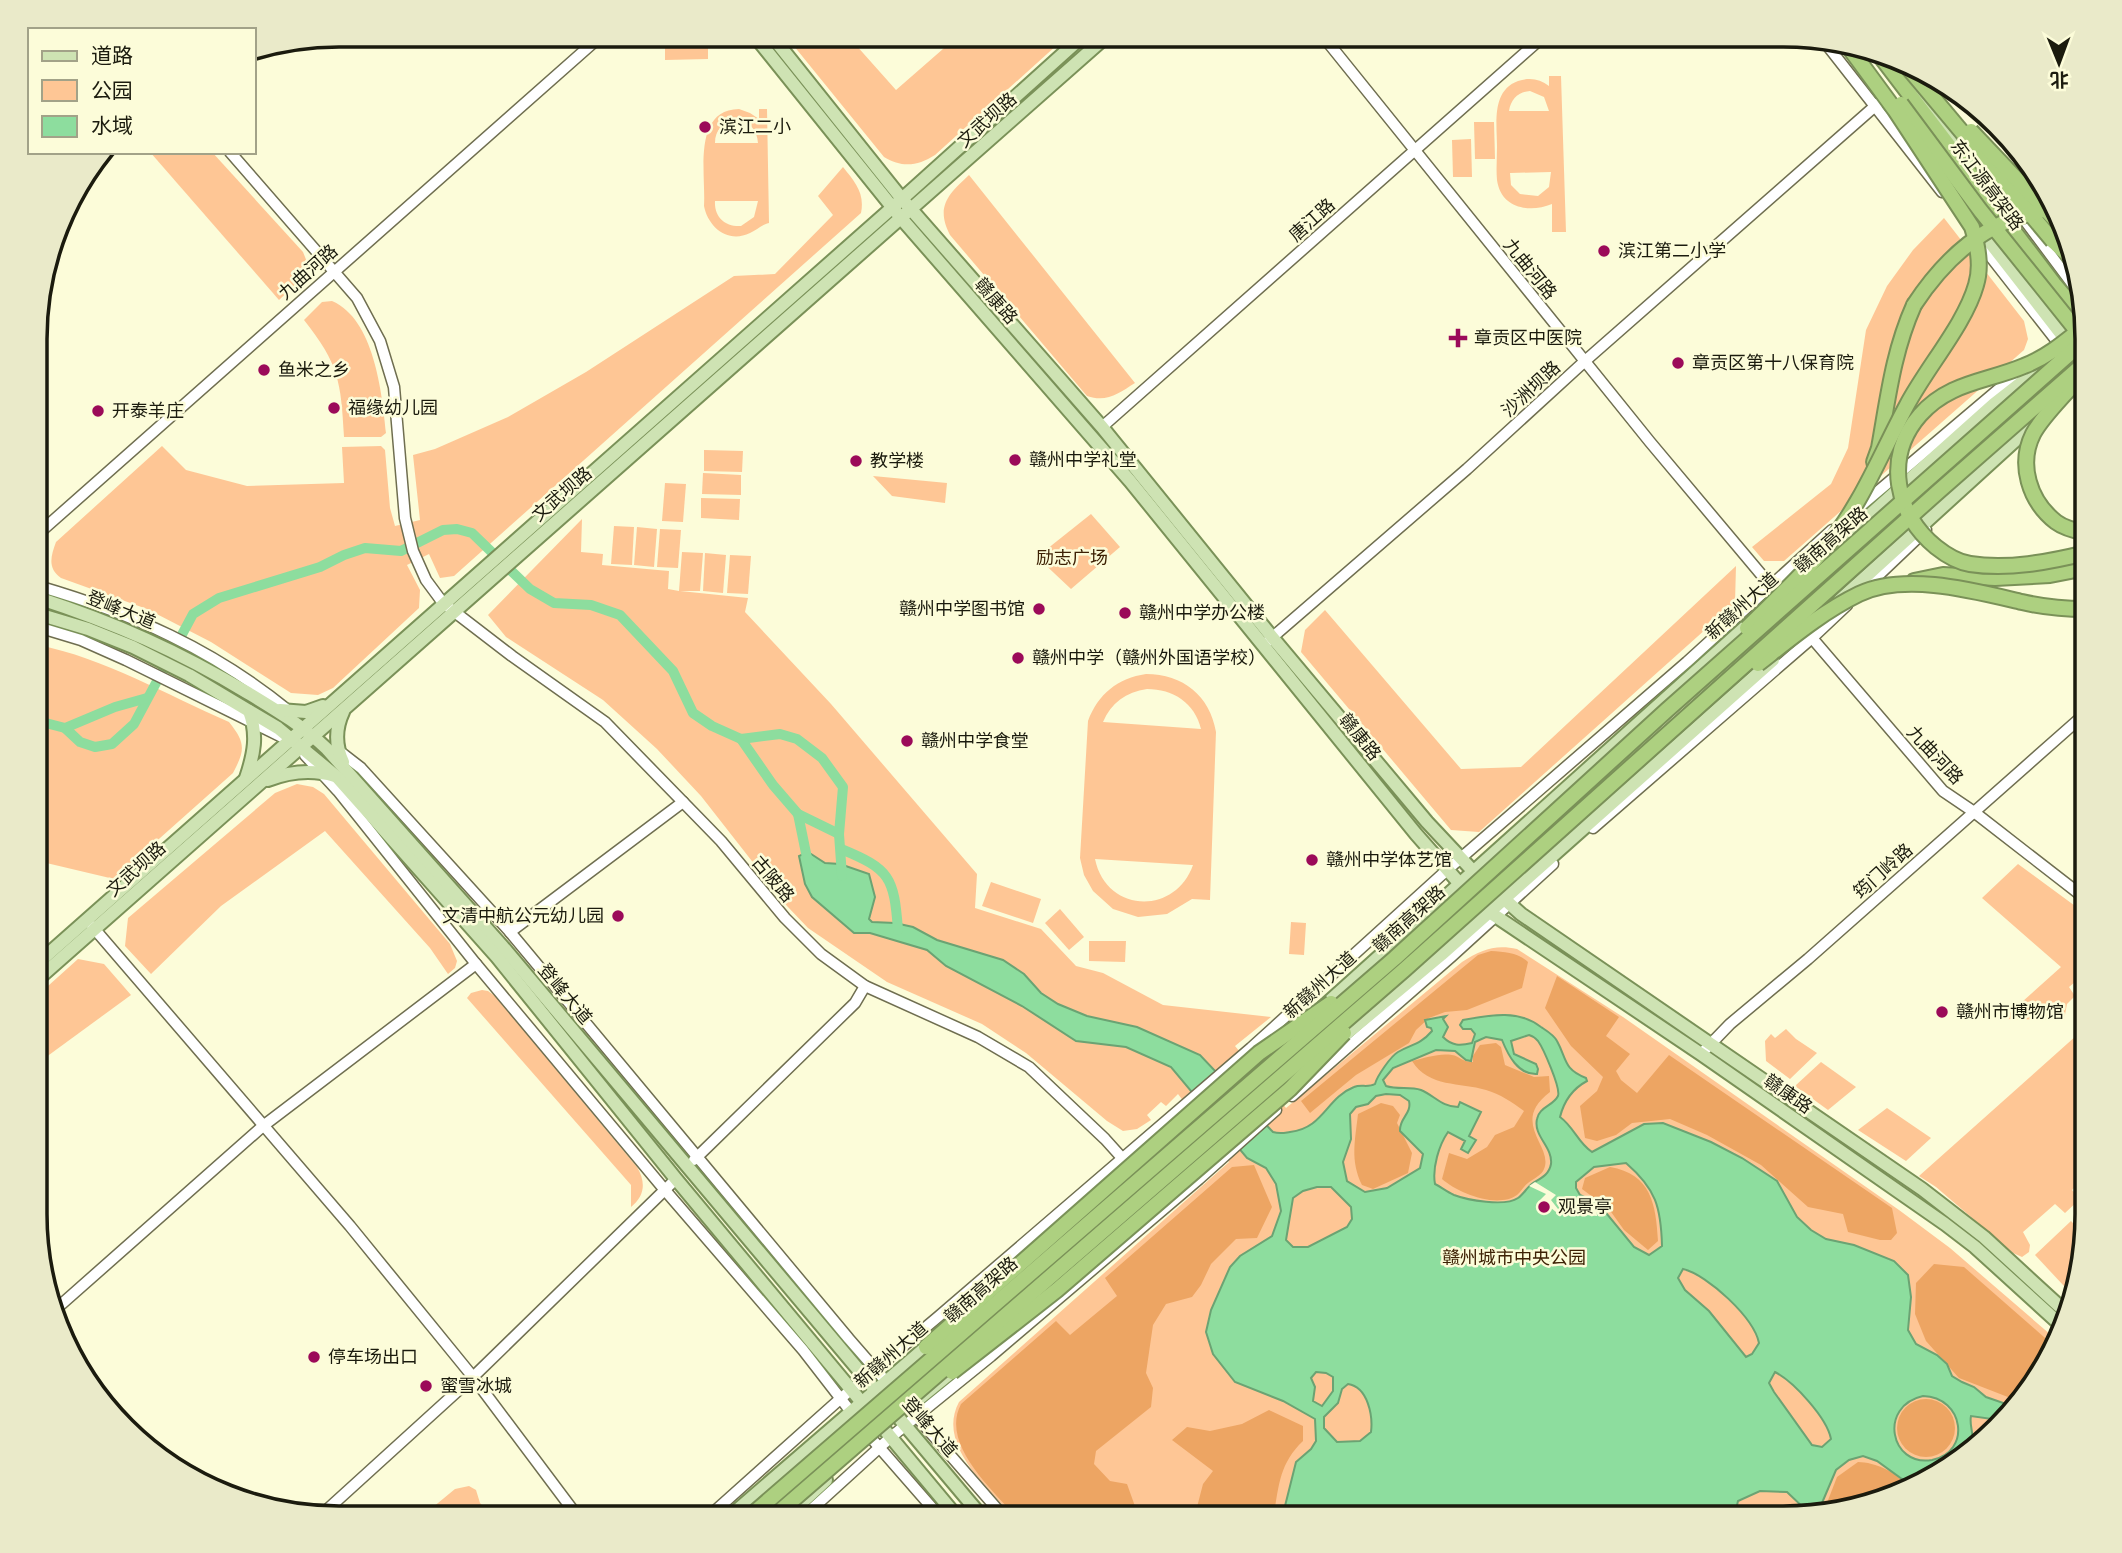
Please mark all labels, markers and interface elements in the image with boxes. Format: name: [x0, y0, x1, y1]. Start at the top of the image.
legend: [28, 28, 256, 154]
north arrow: [2024, 28, 2094, 98]
text: 道路: [91, 43, 133, 68]
text: 北: [2050, 68, 2069, 91]
text: 公园: [91, 78, 133, 103]
street label: 文武坝路: [953, 88, 1021, 152]
text: 水域: [91, 113, 133, 138]
place label: 滨江二小: [719, 116, 791, 138]
marker: 滨江二小: [697, 119, 713, 135]
street label: 东江源高架路: [1946, 135, 2028, 235]
street label: 唐江路: [1285, 194, 1339, 246]
street label: 九曲河路: [1499, 234, 1561, 304]
street label: 九曲河路: [274, 240, 342, 304]
place label: 滨江第二小学: [1618, 240, 1726, 262]
marker: 滨江第二小学: [1596, 243, 1612, 259]
street label: 赣康路: [970, 273, 1022, 329]
place label: 章贡区中医院: [1474, 327, 1582, 349]
marker: 章贡区中医院: [1448, 328, 1468, 348]
place label: 章贡区第十八保育院: [1692, 352, 1854, 374]
marker: 章贡区第十八保育院: [1670, 355, 1686, 371]
street label: 沙洲坝路: [1497, 356, 1565, 422]
place label: 鱼米之乡: [278, 359, 350, 381]
marker: 鱼米之乡: [256, 362, 272, 378]
place label: 福缘幼儿园: [348, 397, 438, 419]
place label: 开泰羊庄: [112, 400, 184, 422]
marker: 福缘幼儿园: [326, 400, 342, 416]
marker: 开泰羊庄: [90, 403, 106, 419]
place label: 赣州中学礼堂: [1029, 449, 1137, 471]
place label: 教学楼: [870, 450, 924, 472]
marker: 赣州中学礼堂: [1007, 452, 1023, 468]
marker: 教学楼: [848, 453, 864, 469]
street label: 文武坝路: [528, 462, 596, 526]
street label: 赣南高架路: [1790, 502, 1872, 578]
park label: 励志广场: [1036, 547, 1108, 569]
street label: 新赣州大道: [1701, 568, 1783, 644]
street label: 登峰大道: [84, 586, 158, 634]
place label: 赣州中学图书馆: [899, 598, 1025, 620]
marker: 赣州中学图书馆: [1031, 601, 1047, 617]
place label: 赣州中学办公楼: [1139, 602, 1265, 624]
marker: 赣州中学办公楼: [1117, 605, 1133, 621]
place label: 赣州中学（赣州外国语学校）: [1032, 647, 1266, 669]
marker: 赣州中学（赣州外国语学校）: [1010, 650, 1026, 666]
street label: 赣康路: [1334, 709, 1386, 765]
street label: 九曲河路: [1902, 721, 1968, 789]
place label: 赣州中学食堂: [921, 730, 1029, 752]
marker: 赣州中学食堂: [899, 733, 915, 749]
street label: 文武坝路: [102, 837, 170, 901]
street label: 筠门岭路: [1849, 839, 1917, 903]
place label: 赣州中学体艺馆: [1326, 849, 1452, 871]
street label: 古陂路: [747, 851, 799, 907]
marker: 赣州中学体艺馆: [1304, 852, 1320, 868]
street label: 赣南高架路: [1368, 881, 1450, 957]
place label: 文清中航公元幼儿园: [442, 905, 604, 927]
marker: 文清中航公元幼儿园: [610, 908, 626, 924]
street label: 新赣州大道: [1279, 947, 1361, 1023]
street label: 登峰大道: [533, 959, 597, 1029]
place label: 赣州市博物馆: [1956, 1001, 2064, 1023]
marker: 赣州市博物馆: [1934, 1004, 1950, 1020]
street label: 赣康路: [1760, 1070, 1816, 1118]
place label: 观景亭: [1558, 1196, 1612, 1218]
marker: 观景亭: [1536, 1199, 1552, 1215]
park label: 赣州城市中央公园: [1442, 1247, 1586, 1269]
street label: 赣南高架路: [940, 1252, 1022, 1328]
street label: 新赣州大道: [850, 1317, 932, 1393]
place label: 停车场出口: [328, 1346, 418, 1368]
marker: 停车场出口: [306, 1349, 322, 1365]
place label: 蜜雪冰城: [440, 1375, 512, 1397]
marker: 蜜雪冰城: [418, 1378, 434, 1394]
street label: 登峰大道: [898, 1393, 962, 1461]

